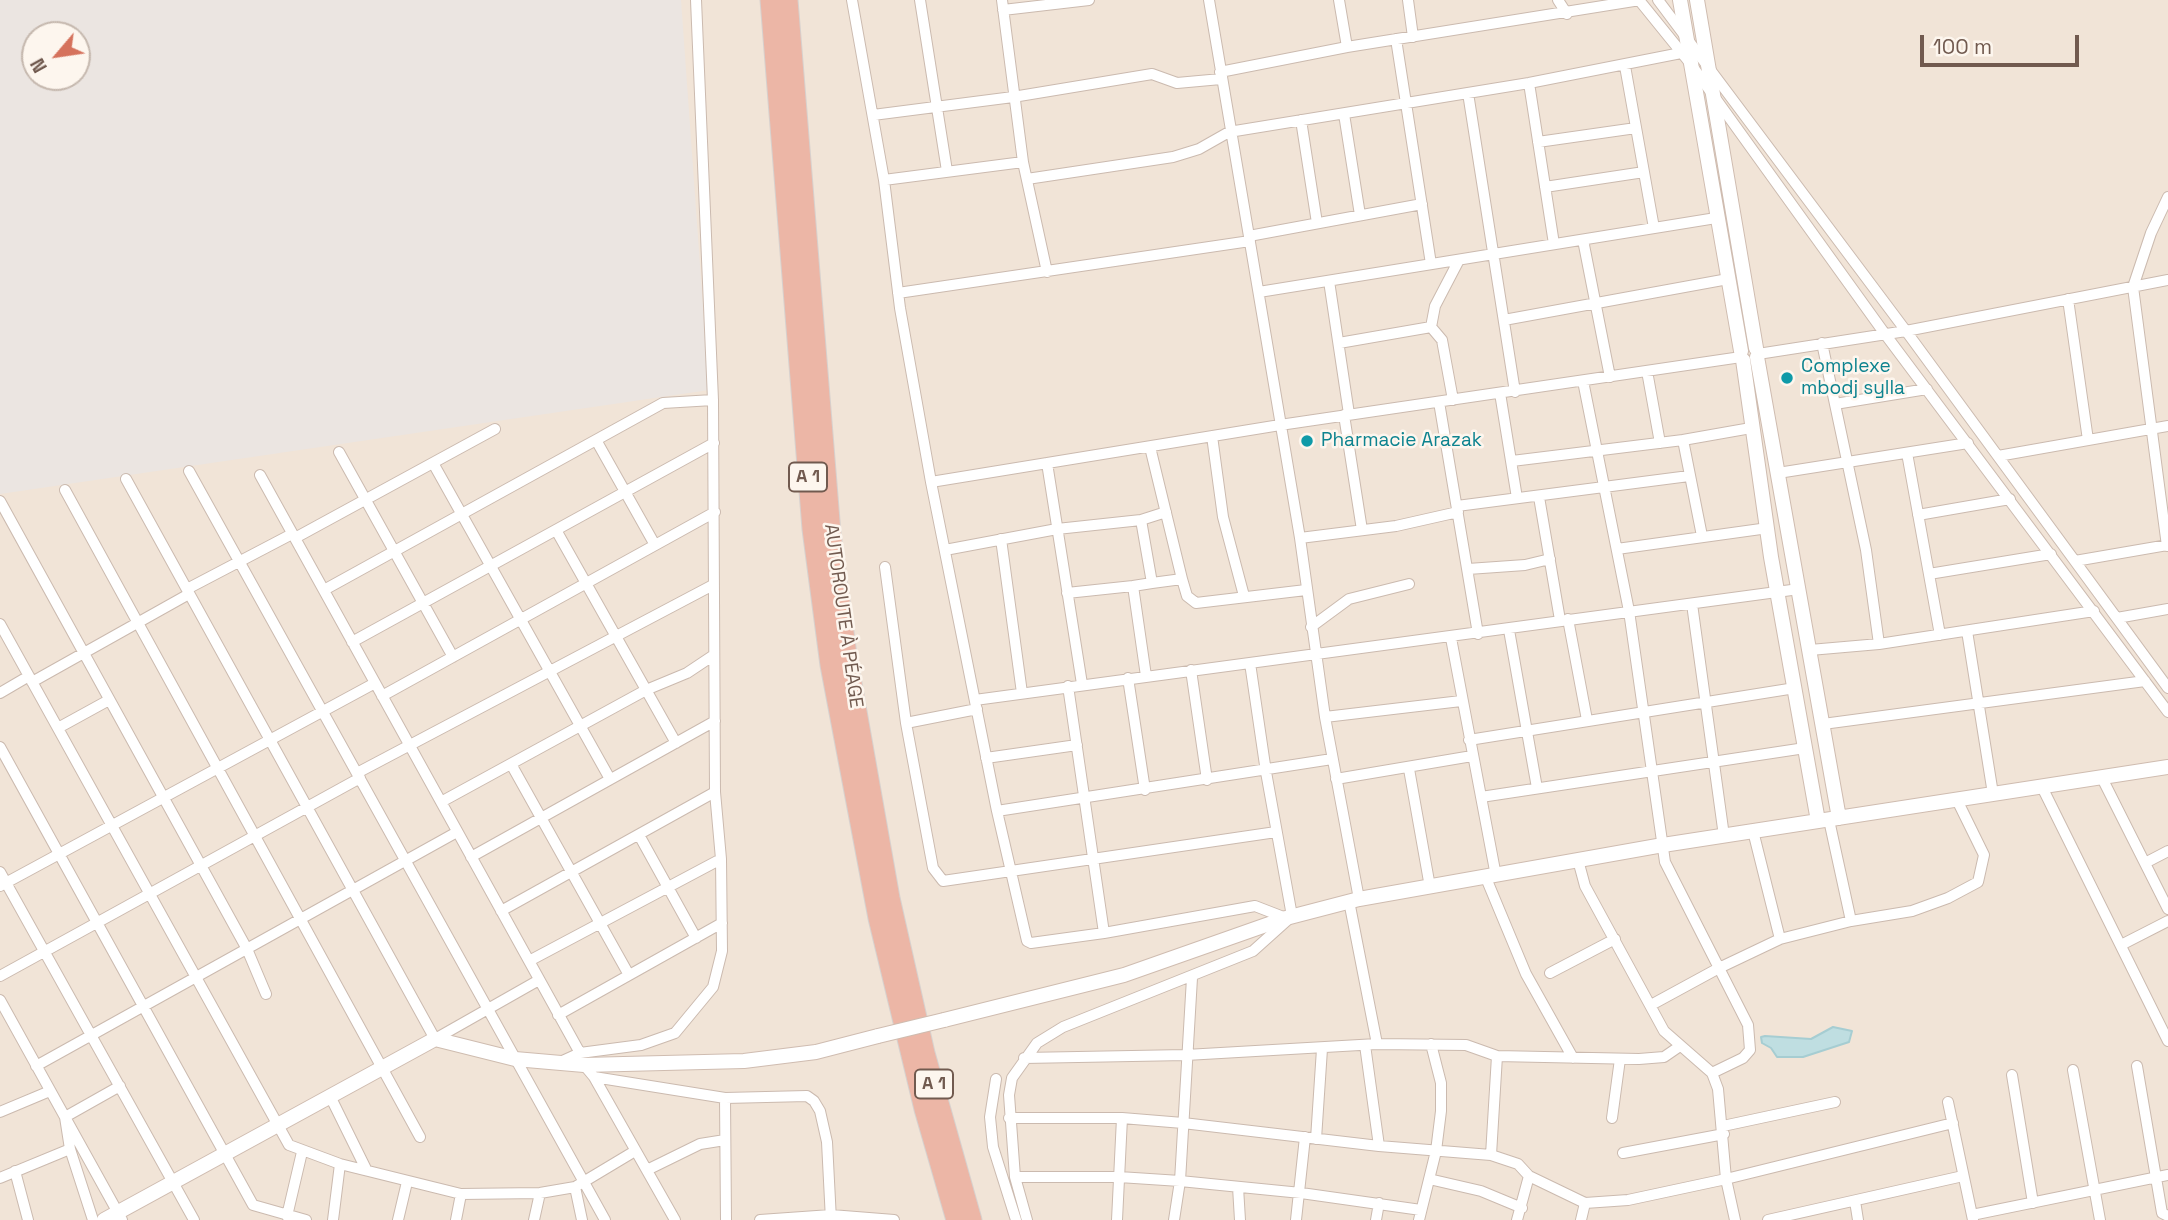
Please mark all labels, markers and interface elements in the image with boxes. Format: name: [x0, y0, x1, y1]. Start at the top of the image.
north arrow: [21, 21, 91, 91]
scale bar: [1923, 21, 2082, 65]
text: 100 m: [1933, 33, 1992, 60]
text: N: [25, 54, 53, 77]
place label: Complexe mbodj sylla: [1801, 356, 1905, 400]
marker: Complexe mbodj sylla: [1779, 370, 1795, 386]
place label: Pharmacie Arazak: [1321, 430, 1482, 452]
marker: Pharmacie Arazak: [1299, 433, 1315, 449]
road number: A 1: [789, 462, 827, 491]
street label: AUTOROUTE À PÉAGE: [819, 522, 867, 710]
road number: A 1: [915, 1070, 953, 1098]

